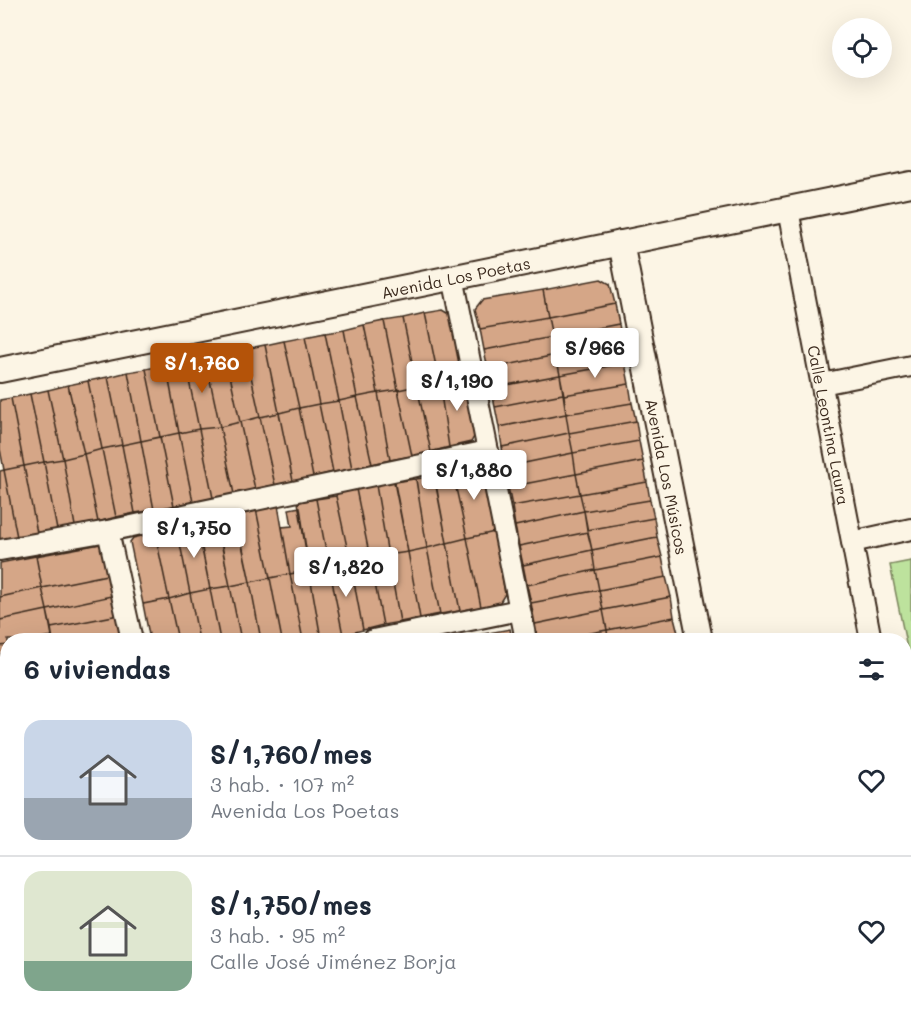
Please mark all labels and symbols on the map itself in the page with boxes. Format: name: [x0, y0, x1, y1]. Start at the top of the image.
street label: Avenida Los Poetas: [379, 252, 532, 302]
pin: S/966: [553, 328, 637, 379]
pin: S/1,760: [147, 343, 257, 394]
street label: Calle Leontina Laura: [804, 343, 855, 507]
pin: S/1,190: [402, 361, 512, 412]
street label: Avenida Los Músicos: [642, 397, 693, 556]
pin: S/1,880: [419, 450, 529, 501]
pin: S/1,750: [139, 508, 249, 559]
pin: S/1,820: [291, 547, 401, 598]

